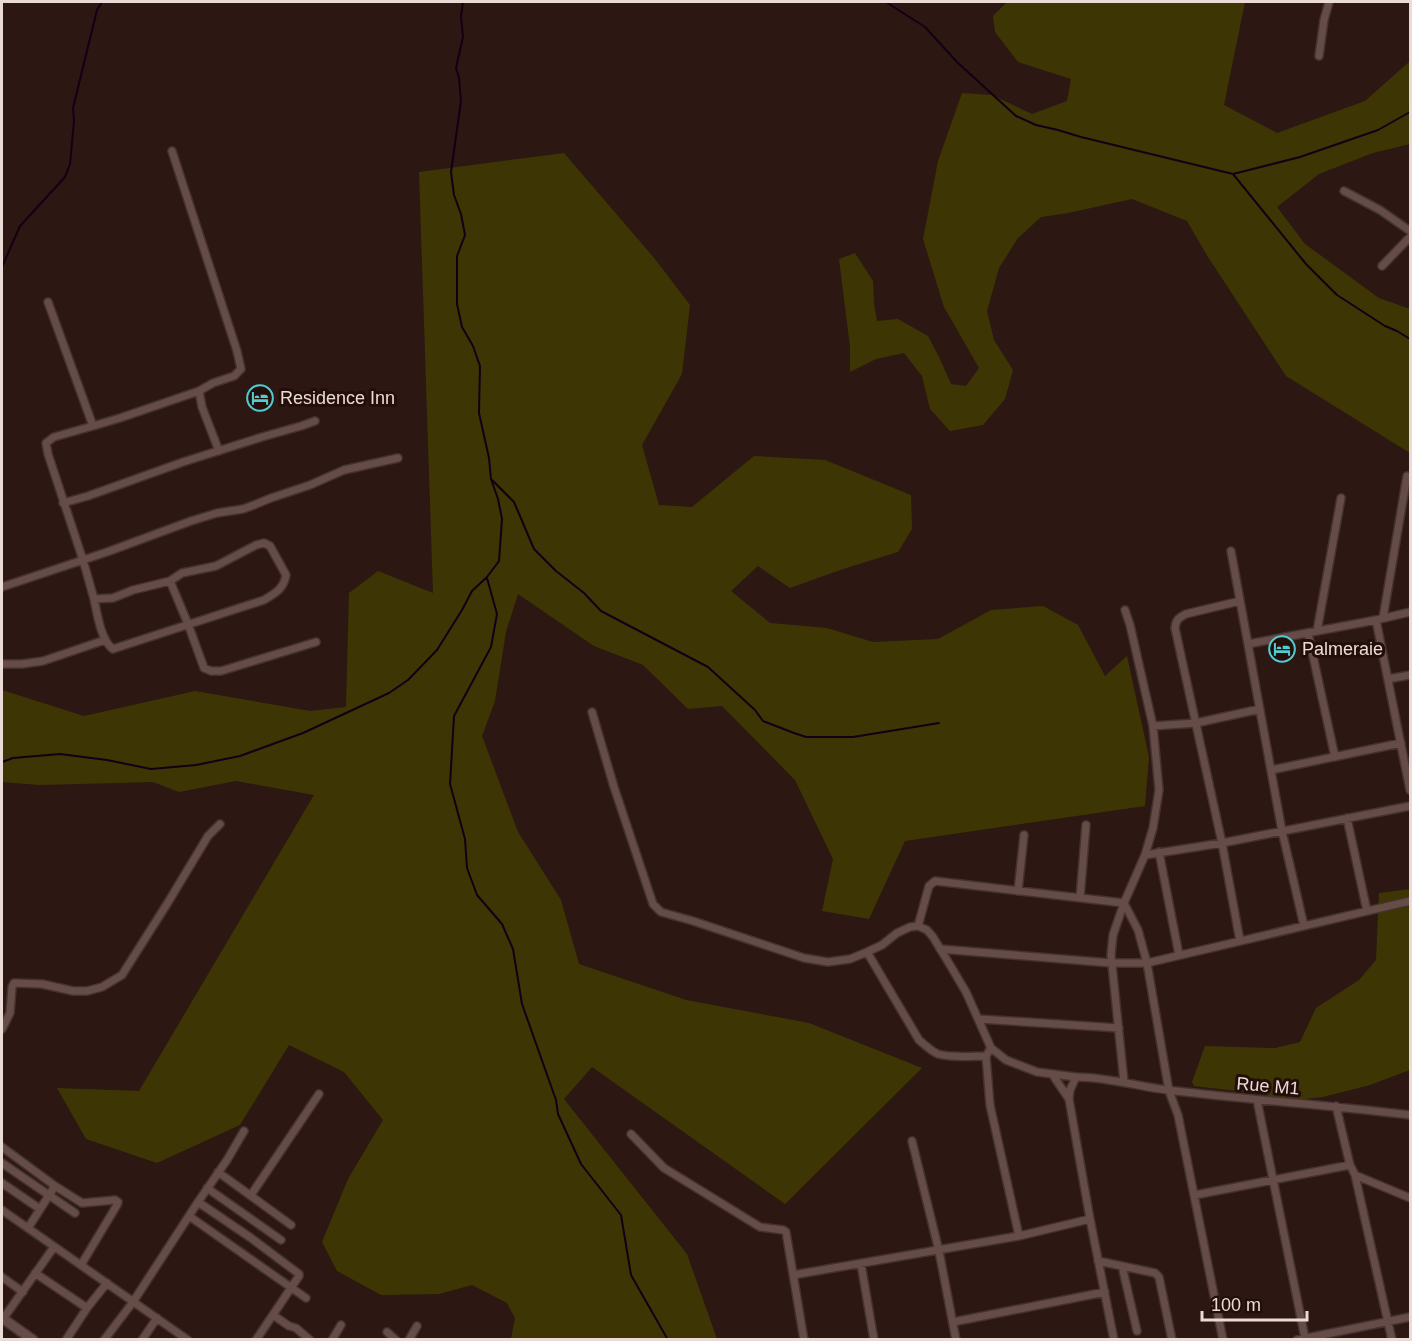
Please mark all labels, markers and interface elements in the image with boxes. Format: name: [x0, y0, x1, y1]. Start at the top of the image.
hotel icon: Residence Inn: [245, 383, 275, 413]
place label: Residence Inn: [280, 388, 395, 408]
hotel icon: Palmeraie: [1267, 634, 1297, 664]
place label: Palmeraie: [1302, 639, 1383, 659]
street label: Rue M1: [1236, 1073, 1300, 1099]
scale bar: [1202, 1284, 1307, 1322]
text: 100 m: [1211, 1295, 1261, 1315]

